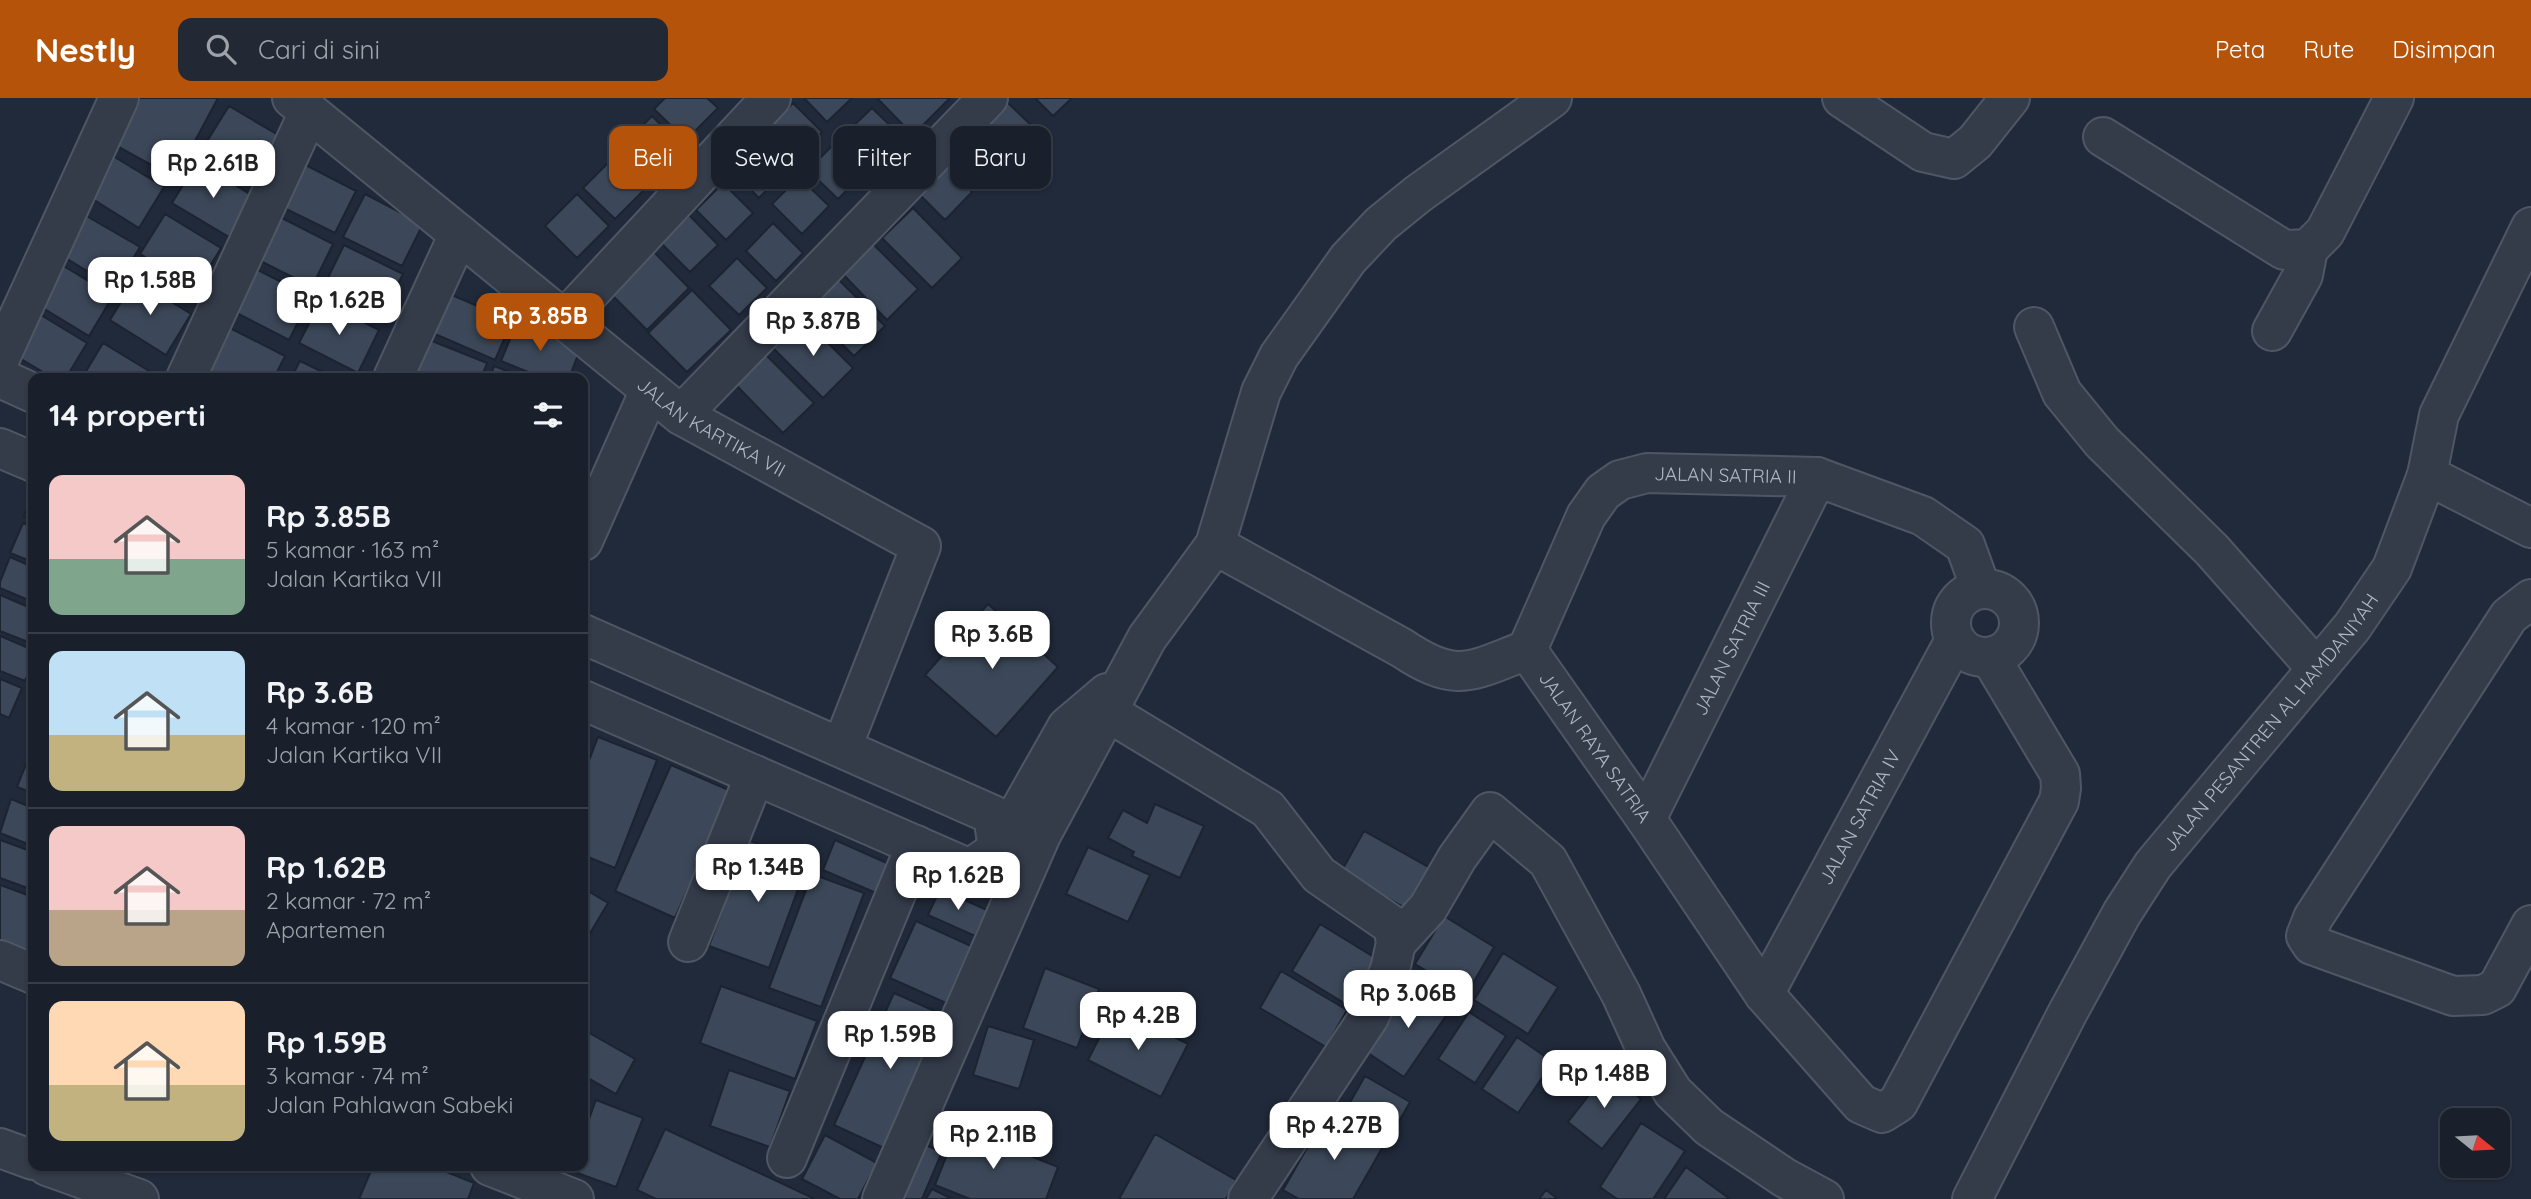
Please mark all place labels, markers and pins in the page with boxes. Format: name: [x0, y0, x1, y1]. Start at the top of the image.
pin: Rp 2.61B: [141, 140, 285, 200]
pin: Rp 1.58B: [78, 258, 222, 317]
pin: Rp 1.62B: [267, 278, 411, 337]
pin: Rp 3.85B: [468, 294, 612, 353]
pin: Rp 3.87B: [741, 299, 885, 358]
pin: Rp 3.6B: [927, 612, 1057, 671]
pin: Rp 1.34B: [686, 844, 830, 904]
pin: Rp 1.62B: [886, 852, 1030, 912]
pin: Rp 3.06B: [1336, 970, 1480, 1030]
pin: Rp 4.2B: [1073, 992, 1203, 1052]
pin: Rp 1.59B: [818, 1012, 962, 1071]
pin: Rp 1.48B: [1532, 1051, 1676, 1110]
pin: Rp 4.27B: [1262, 1102, 1406, 1162]
pin: Rp 2.11B: [921, 1112, 1065, 1171]

